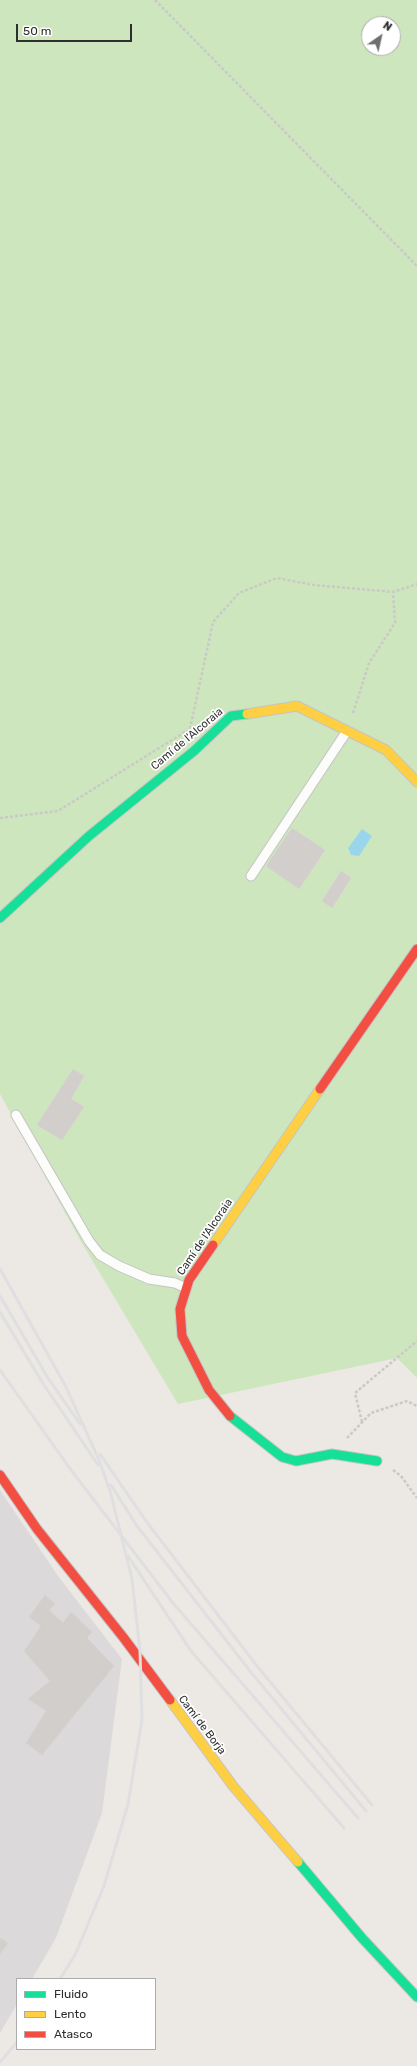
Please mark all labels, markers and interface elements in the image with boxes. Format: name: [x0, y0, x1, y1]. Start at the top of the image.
scale bar: [18, 16, 134, 42]
north arrow: [361, 16, 401, 56]
text: N: [381, 19, 394, 34]
text: 50 m: [23, 24, 51, 38]
street label: Camí de l'Alcoraia: [148, 705, 226, 773]
street label: Camí de l'Alcoraia: [174, 1196, 236, 1278]
street label: Camí de Borja: [175, 1693, 229, 1757]
legend: [16, 1978, 156, 2050]
text: Fluido: [54, 1987, 88, 2001]
text: Lento: [54, 2007, 86, 2021]
text: Atasco: [54, 2027, 93, 2041]

